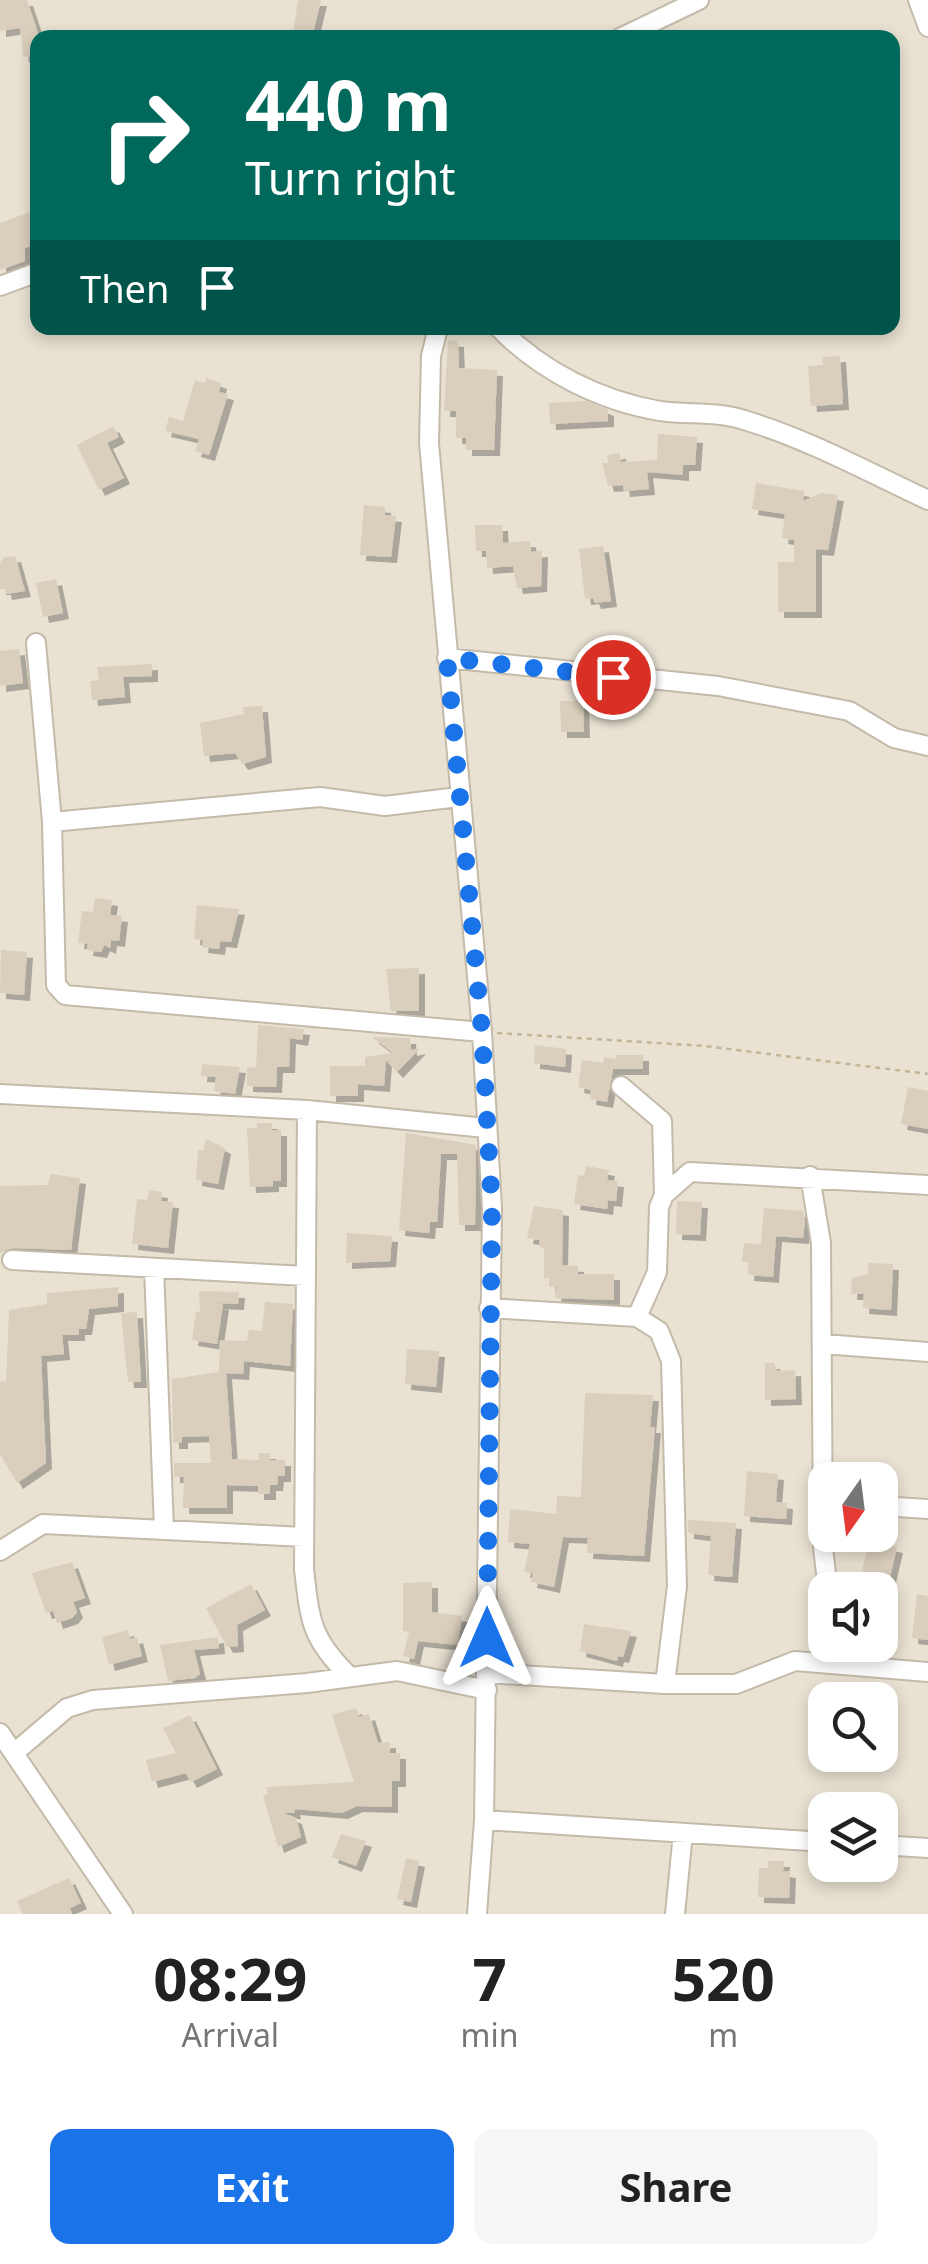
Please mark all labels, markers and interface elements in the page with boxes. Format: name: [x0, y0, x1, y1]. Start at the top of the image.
text: 440 m: [245, 56, 452, 152]
icon: right: [80, 70, 210, 200]
text: Turn right: [245, 147, 456, 208]
icon: arrive: [190, 260, 245, 315]
text: Then: [80, 262, 170, 314]
pin: [571, 635, 656, 720]
icon: arrive: [586, 650, 641, 705]
north arrow: [808, 1462, 898, 1552]
map controls: [808, 1462, 898, 1882]
button: sound: [808, 1572, 898, 1662]
position arrow: [435, 1586, 539, 1690]
button: search: [808, 1682, 898, 1772]
button: layers: [808, 1792, 898, 1882]
text: 08:29: [153, 1937, 307, 2019]
text: 7: [472, 1937, 507, 2019]
text: 520: [672, 1937, 775, 2019]
text: Arrival: [182, 2013, 279, 2056]
text: min: [461, 2013, 519, 2056]
text: m: [708, 2013, 738, 2056]
button: Exit: [50, 2129, 454, 2244]
button: Share: [474, 2129, 878, 2244]

